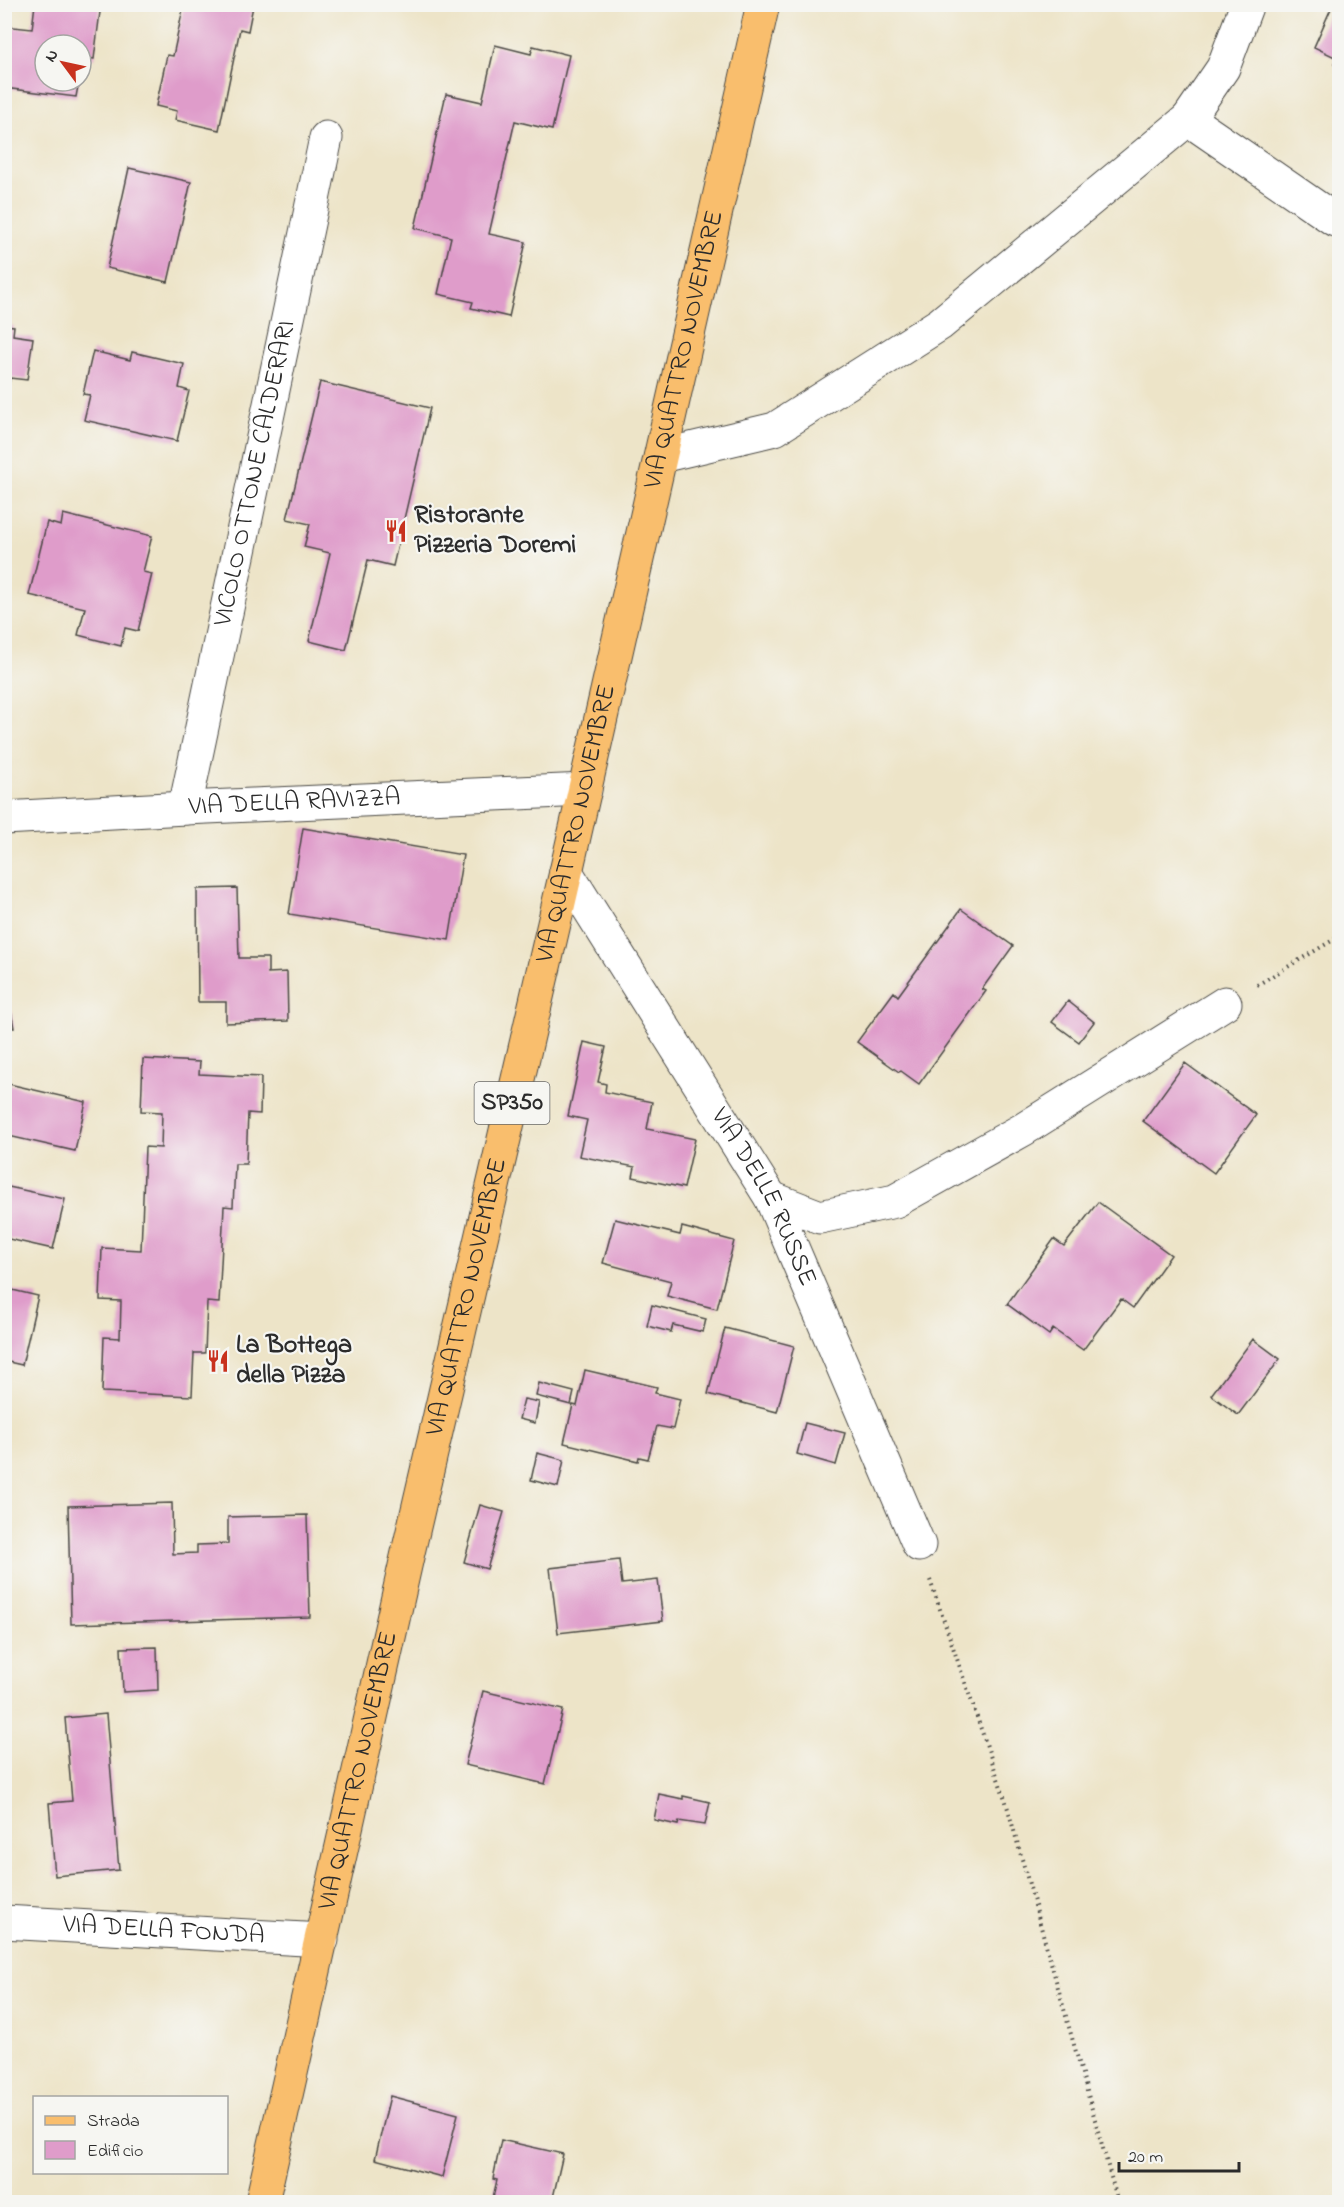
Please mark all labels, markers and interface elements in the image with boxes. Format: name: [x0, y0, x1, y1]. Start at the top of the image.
north arrow: [33, 33, 93, 93]
text: N: [39, 45, 65, 67]
street label: VIA QUATTRO NOVEMBRE: [634, 207, 735, 493]
street label: VICOLO OTTONE CALDERARI: [205, 317, 306, 631]
place label: Ristorante Pizzeria Doremi: [414, 497, 576, 565]
restaurant icon: Ristorante Pizzeria Doremi: [383, 518, 409, 544]
street label: VIA QUATTRO NOVEMBRE: [526, 681, 627, 967]
street label: VIA DELLA RAVIZZA: [187, 779, 401, 827]
road number: SP350: [474, 1082, 550, 1124]
street label: VIA DELLE RUSSE: [700, 1100, 826, 1292]
street label: VIA QUATTRO NOVEMBRE: [416, 1154, 518, 1441]
place label: La Bottega della Pizza: [236, 1327, 352, 1395]
restaurant icon: La Bottega della Pizza: [205, 1348, 231, 1374]
street label: VIA QUATTRO NOVEMBRE: [309, 1628, 409, 1915]
street label: VIA DELLA FONDA: [61, 1906, 266, 1956]
legend: [33, 2096, 228, 2174]
text: Strada: [87, 2109, 140, 2135]
scale bar: [1119, 2135, 1239, 2173]
text: Edificio: [87, 2139, 143, 2165]
text: 20 m: [1128, 2145, 1163, 2171]

